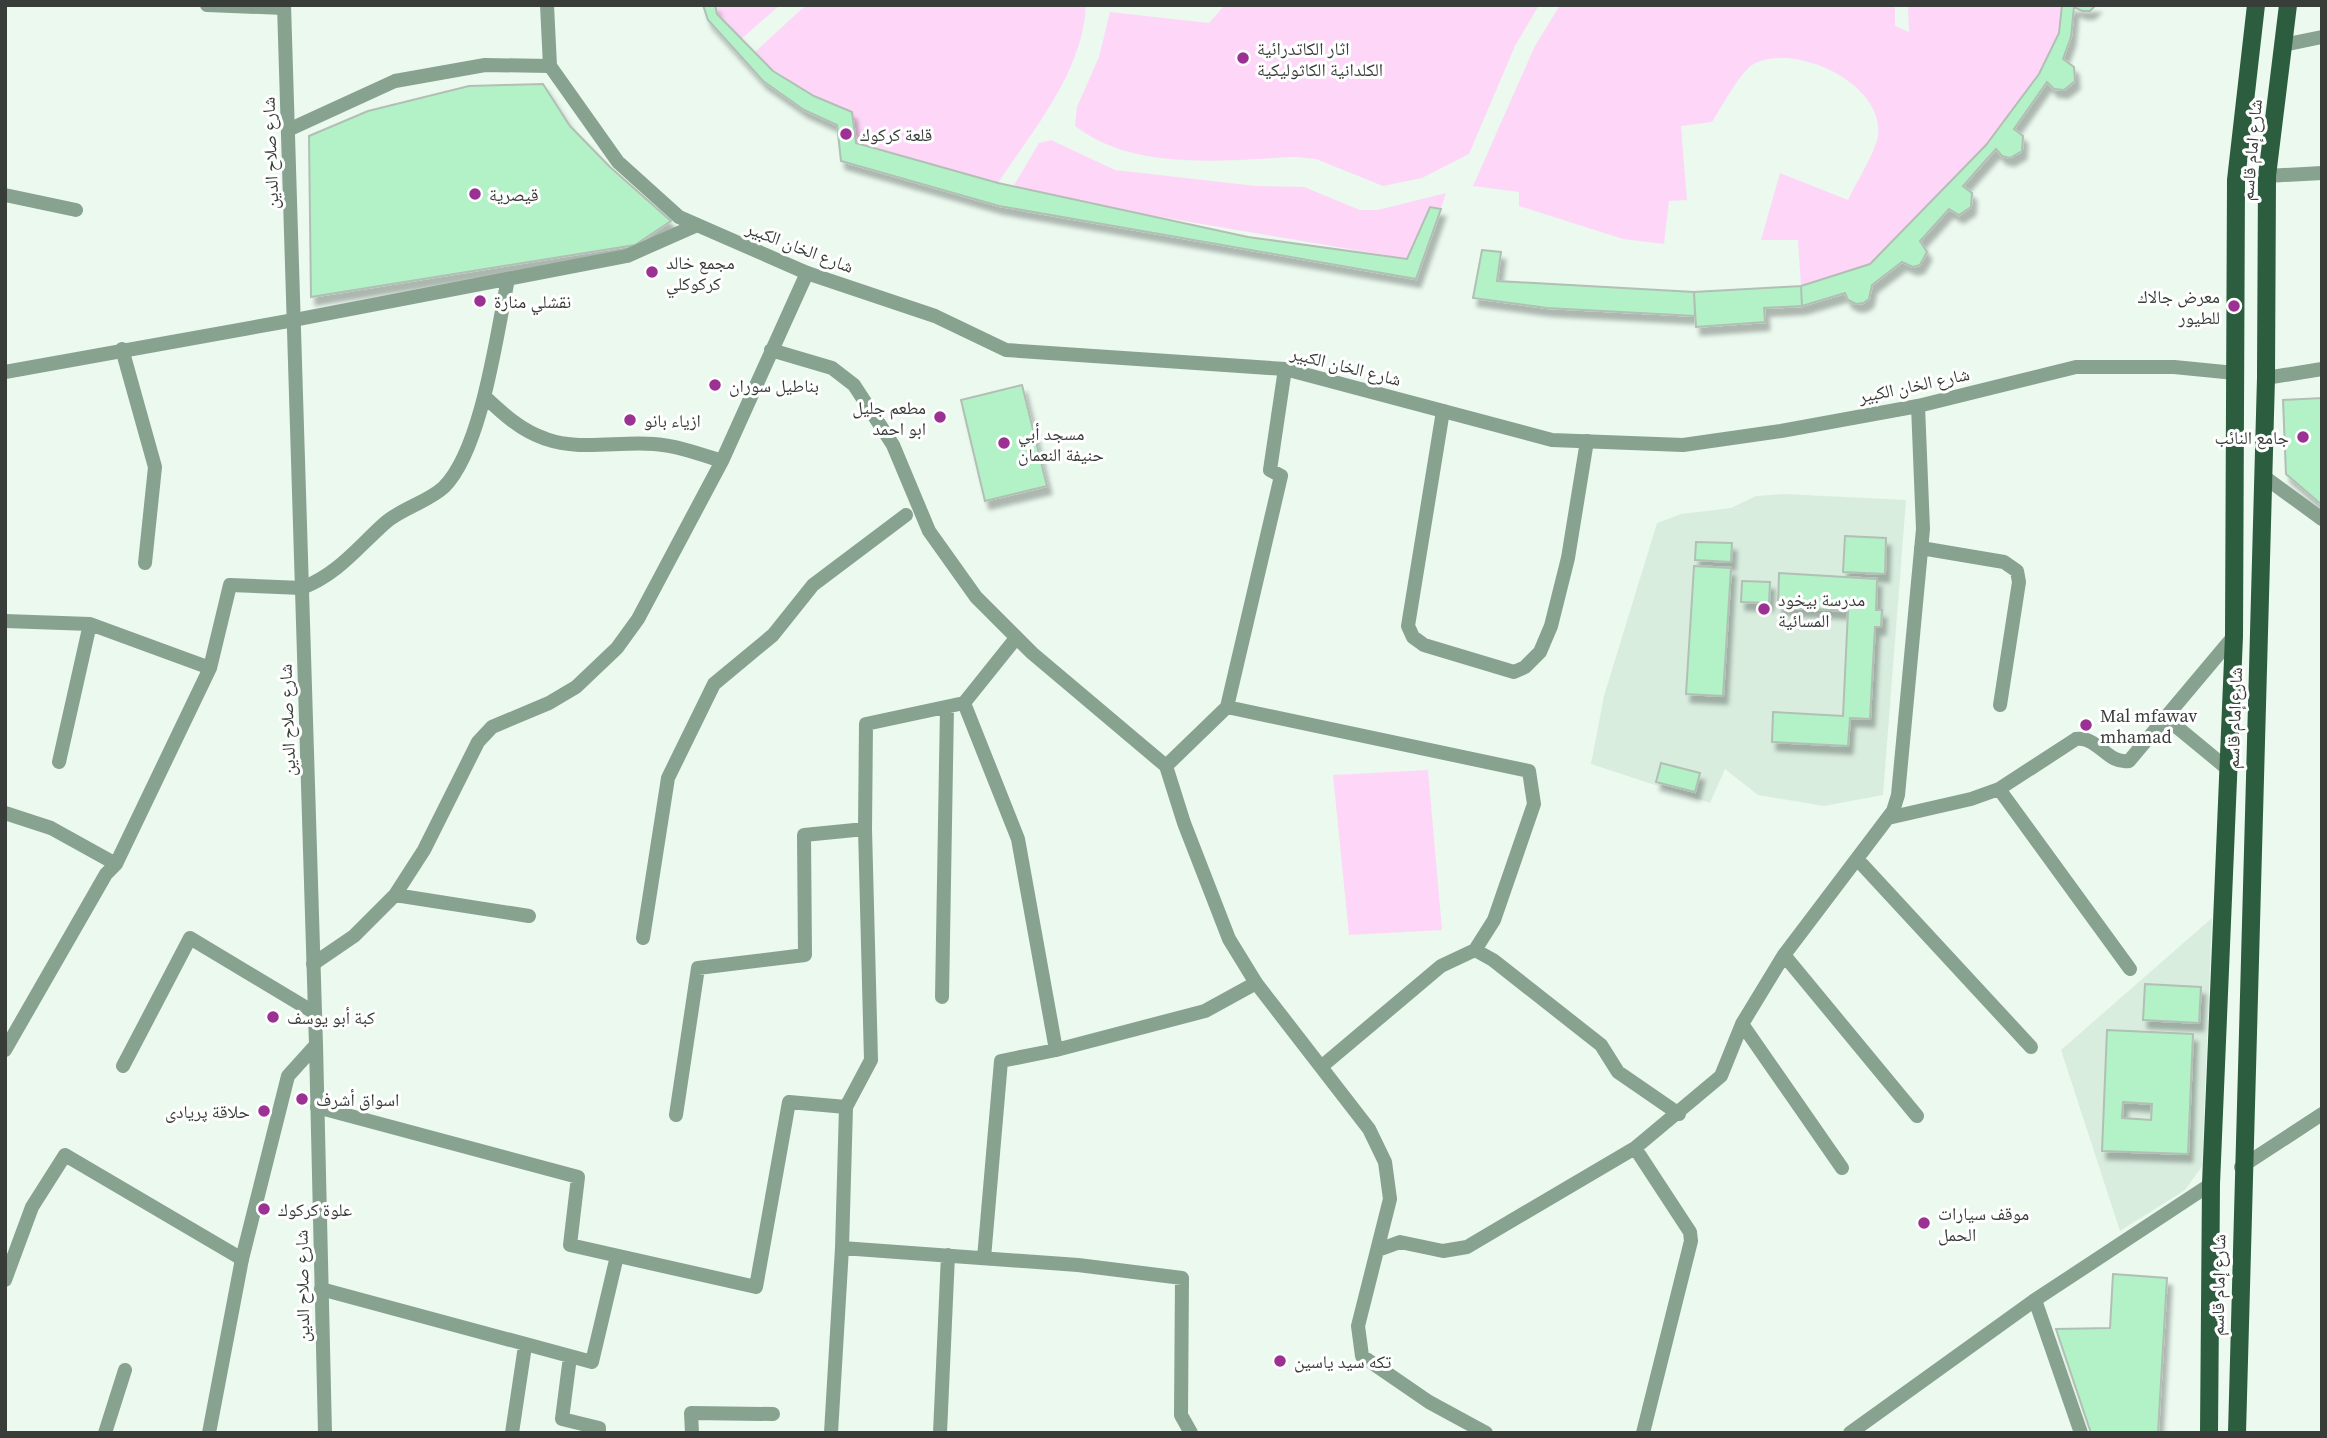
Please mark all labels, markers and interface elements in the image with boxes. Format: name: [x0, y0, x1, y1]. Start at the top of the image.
place label: اثار الكاتدرائية الكلدانية الكاثوليكية: [1257, 36, 1383, 82]
marker: اثار الكاتدرائية الكلدانية الكاثوليكية: [1235, 50, 1251, 66]
street label: شارع صلاح الدين: [256, 96, 284, 210]
street label: شارع إمام قاسم: [2234, 98, 2268, 202]
place label: قلعة كركوك: [860, 122, 932, 147]
marker: قلعة كركوك: [838, 126, 854, 142]
place label: قيصرية: [489, 182, 539, 207]
marker: قيصرية: [467, 186, 483, 202]
street label: شارع الخان الكبير: [742, 215, 857, 279]
place label: مجمع خالد كركوكلي: [666, 250, 735, 298]
marker: مجمع خالد كركوكلي: [644, 264, 660, 280]
place label: معرض جالاك للطيور: [2138, 284, 2220, 330]
place label: نقشلي منارة: [494, 289, 571, 316]
marker: نقشلي منارة: [472, 293, 488, 309]
marker: معرض جالاك للطيور: [2226, 298, 2242, 314]
street label: شارع الخان الكبير: [1287, 340, 1404, 392]
street label: شارع الخان الكبير: [1855, 361, 1972, 409]
place label: بناطيل سوران: [729, 373, 819, 398]
marker: بناطيل سوران: [707, 377, 723, 393]
place label: مطعم جليل ابو احمد: [852, 395, 926, 441]
place label: ازياء بانو: [644, 408, 701, 433]
marker: مطعم جليل ابو احمد: [932, 409, 948, 425]
marker: ازياء بانو: [622, 412, 638, 428]
place label: مسجد أبي حنيفة النعمان: [1018, 421, 1104, 467]
place label: جامع النائب: [2214, 425, 2289, 450]
marker: جامع النائب: [2295, 429, 2311, 445]
marker: مسجد أبي حنيفة النعمان: [996, 435, 1012, 451]
place label: مدرسة بيخود المسائية: [1778, 587, 1865, 633]
marker: مدرسة بيخود المسائية: [1756, 601, 1772, 617]
street label: شارع صلاح الدين: [273, 663, 301, 777]
street label: شارع إمام قاسم: [2220, 667, 2248, 769]
place label: Mal mfawav mhamad: [2100, 703, 2197, 749]
marker: Mal mfawav mhamad: [2078, 717, 2094, 733]
place label: كبة أبو يوسف: [287, 1005, 376, 1030]
marker: كبة أبو يوسف: [265, 1009, 281, 1025]
place label: اسواق أشرف: [316, 1087, 399, 1112]
marker: اسواق أشرف: [294, 1091, 310, 1107]
place label: حلاقة پریادی: [165, 1099, 250, 1124]
marker: حلاقة پریادی: [256, 1103, 272, 1119]
place label: علوة كركوك: [278, 1197, 352, 1222]
marker: علوة كركوك: [256, 1201, 272, 1217]
place label: موقف سيارات الحمل: [1938, 1201, 2029, 1247]
marker: موقف سيارات الحمل: [1916, 1215, 1932, 1231]
street label: شارع صلاح الدين: [289, 1230, 315, 1342]
street label: شارع إمام قاسم: [2205, 1234, 2231, 1336]
place label: تكه سيد ياسين: [1294, 1349, 1391, 1374]
marker: تكه سيد ياسين: [1272, 1353, 1288, 1369]

